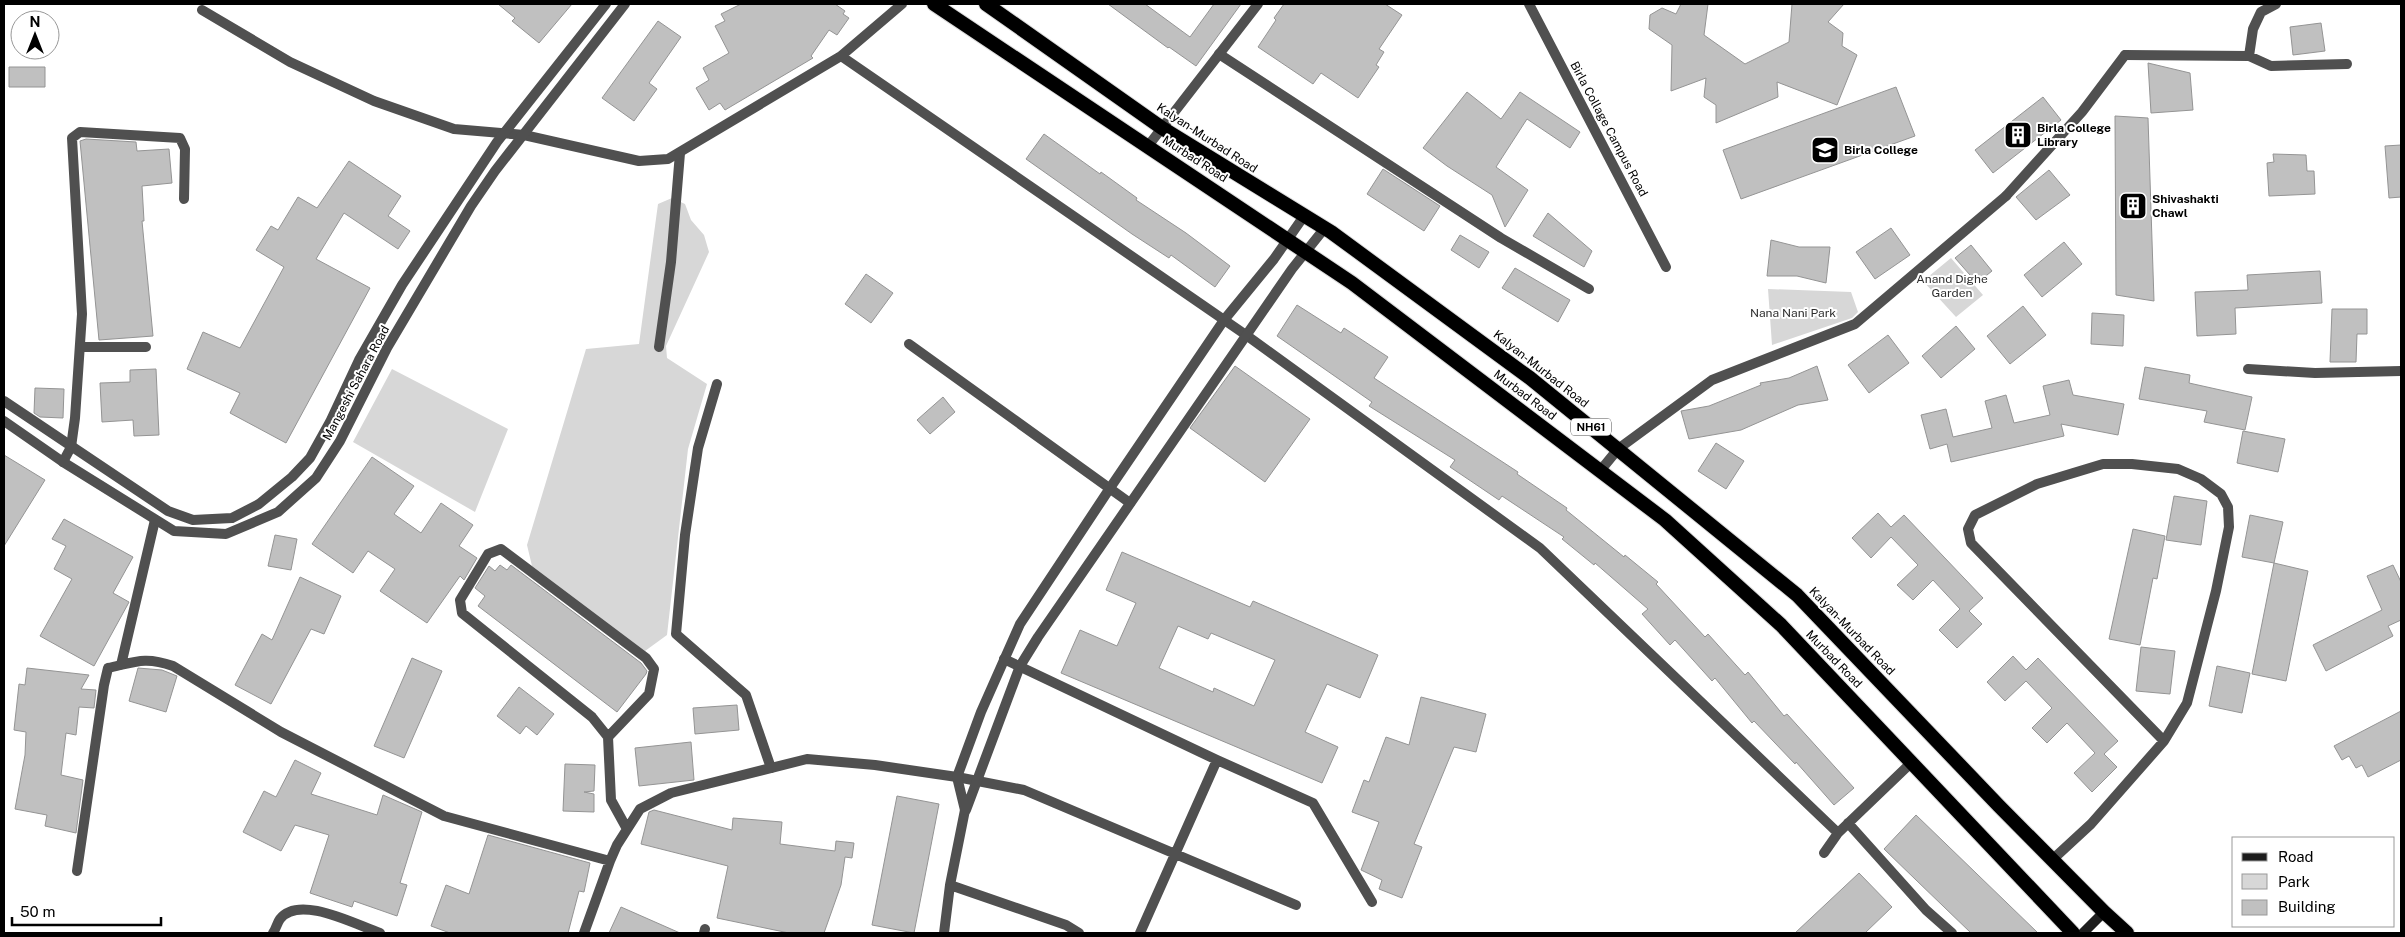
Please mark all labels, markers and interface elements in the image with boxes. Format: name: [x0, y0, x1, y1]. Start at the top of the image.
north arrow: [10, 10, 60, 60]
text: N: [30, 14, 40, 30]
street label: Birla Collage Campus Road: [1567, 59, 1651, 199]
street label: Kalyan-Murbad Road: [1154, 100, 1260, 176]
building icon: Birla College Library: [2003, 120, 2033, 150]
place label: Birla College Library: [2037, 121, 2111, 149]
street label: Murbad Road: [1160, 133, 1230, 185]
school or university icon: Birla College: [1810, 135, 1840, 165]
place label: Birla College: [1844, 143, 1918, 157]
building icon: Shivashakti Chawl: [2118, 191, 2148, 221]
place label: Shivashakti Chawl: [2152, 192, 2219, 220]
park label: Anand Dighe Garden: [1916, 272, 1988, 300]
park label: Nana Nani Park: [1750, 306, 1836, 320]
street label: Mangeshi Sahara Road: [320, 323, 392, 443]
street label: Kalyan-Murbad Road: [1490, 327, 1592, 411]
street label: Murbad Road: [1491, 367, 1559, 423]
road number: NH61: [1571, 418, 1611, 436]
street label: Kalyan-Murbad Road: [1806, 584, 1898, 678]
street label: Murbad Road: [1803, 627, 1865, 691]
legend: [2232, 837, 2395, 927]
text: Road: [2278, 848, 2314, 865]
text: Park: [2278, 873, 2310, 890]
scale bar: [12, 894, 161, 926]
text: Building: [2278, 898, 2336, 915]
text: 50 m: [20, 903, 55, 920]

